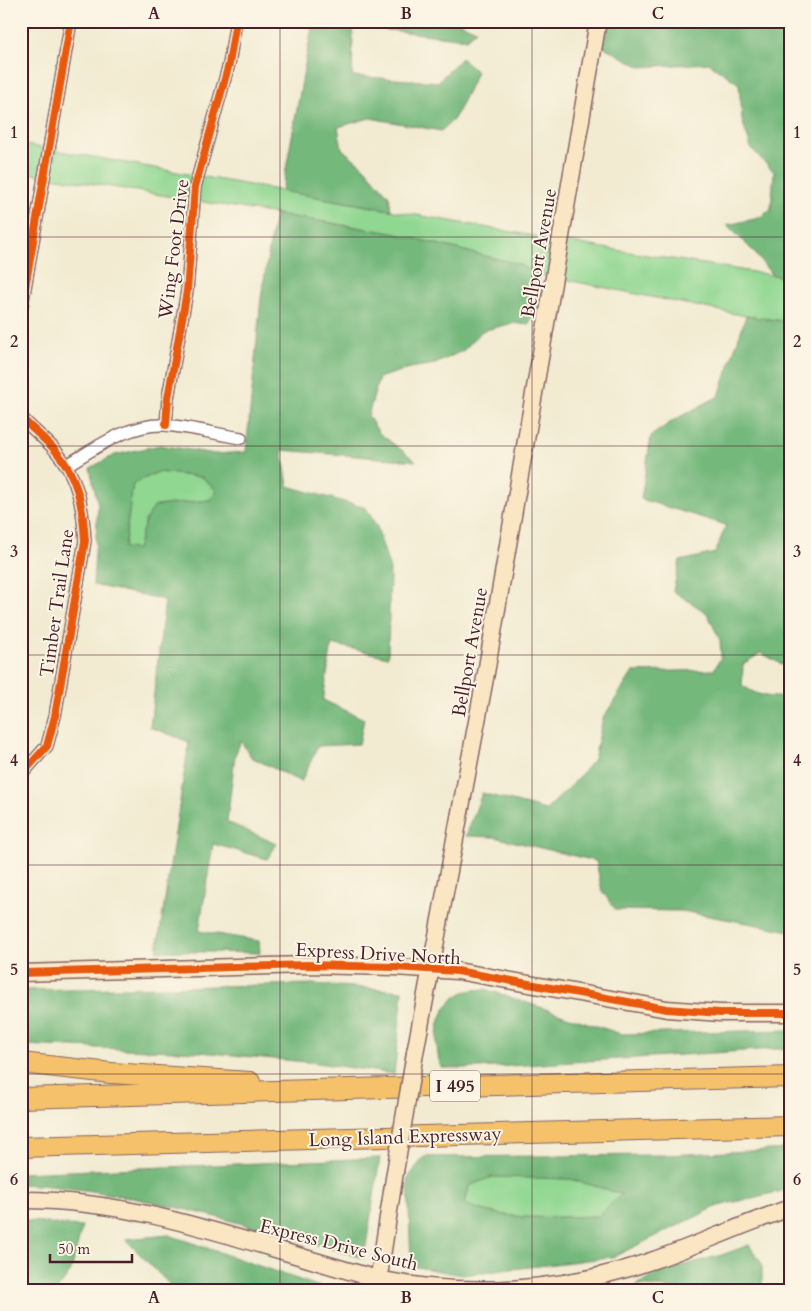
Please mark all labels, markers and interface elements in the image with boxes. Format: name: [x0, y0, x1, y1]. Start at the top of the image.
text: A: [148, 3, 160, 25]
text: B: [400, 3, 412, 25]
text: C: [652, 3, 664, 25]
text: 1: [10, 122, 18, 144]
text: 1: [793, 122, 801, 144]
street label: Wing Foot Drive: [152, 177, 196, 322]
street label: Bellport Avenue: [515, 186, 563, 320]
text: 2: [10, 331, 18, 353]
text: 2: [793, 331, 801, 353]
street label: Timber Trail Lane: [34, 527, 80, 679]
text: 3: [10, 541, 18, 563]
text: 3: [793, 541, 801, 563]
street label: Bellport Avenue: [446, 585, 494, 719]
text: 4: [10, 750, 18, 772]
text: 4: [793, 750, 801, 772]
street label: Express Drive North: [295, 937, 462, 971]
text: 5: [10, 959, 18, 981]
text: 5: [793, 959, 801, 981]
road number: I 495: [430, 1070, 480, 1102]
street label: Long Island Expressway: [308, 1121, 502, 1153]
text: 6: [10, 1169, 18, 1191]
text: 6: [793, 1169, 801, 1191]
street label: Express Drive South: [257, 1213, 421, 1277]
scale bar: [50, 1231, 132, 1263]
text: 50 m: [58, 1239, 90, 1259]
text: A: [148, 1287, 160, 1309]
text: B: [400, 1287, 412, 1309]
text: C: [652, 1287, 664, 1309]

